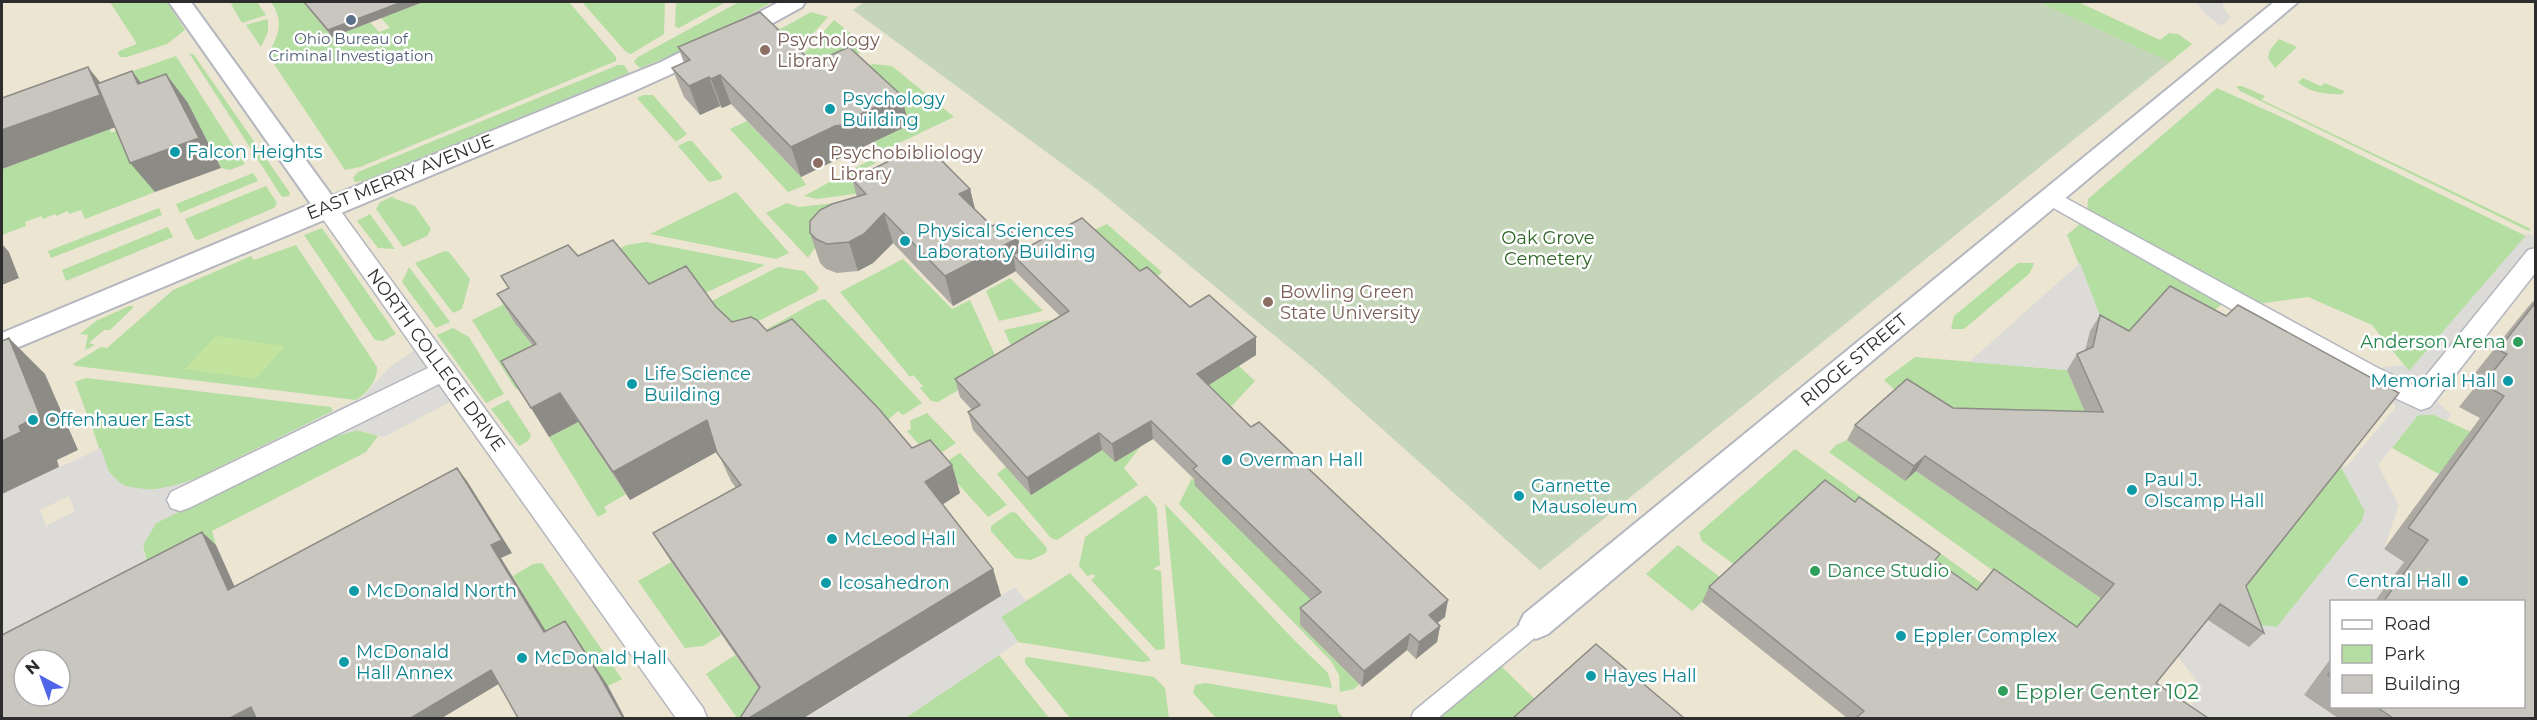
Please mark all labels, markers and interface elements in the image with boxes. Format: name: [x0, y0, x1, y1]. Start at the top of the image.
marker: Ohio Bureau of Criminal Investigation: [344, 13, 358, 27]
place label: Ohio Bureau of Criminal Investigation: [268, 29, 434, 65]
place label: Psychology Library: [777, 29, 880, 72]
marker: Psychology Library: [758, 43, 772, 57]
place label: Psychology Building: [842, 88, 945, 131]
marker: Psychology Building: [823, 102, 837, 116]
street label: EAST MERRY AVENUE: [303, 129, 497, 225]
place label: Falcon Heights: [187, 141, 323, 163]
place label: Psychobibliology Library: [830, 142, 983, 185]
marker: Falcon Heights: [168, 145, 182, 159]
marker: Psychobibliology Library: [811, 156, 825, 170]
place label: Physical Sciences Laboratory Building: [917, 220, 1096, 263]
park label: Oak Grove Cemetery: [1501, 227, 1595, 270]
marker: Physical Sciences Laboratory Building: [898, 234, 912, 248]
street label: NORTH COLLEGE DRIVE: [362, 264, 510, 456]
place label: Bowling Green State University: [1280, 281, 1420, 324]
marker: Bowling Green State University: [1261, 295, 1275, 309]
street label: RIDGE STREET: [1796, 309, 1912, 411]
place label: Anderson Arena: [2360, 331, 2506, 353]
marker: Anderson Arena: [2511, 335, 2525, 349]
place label: Life Science Building: [644, 363, 751, 406]
place label: Memorial Hall: [2371, 370, 2496, 392]
marker: Memorial Hall: [2501, 374, 2515, 388]
marker: Life Science Building: [625, 377, 639, 391]
place label: Offenhauer East: [45, 409, 192, 431]
marker: Offenhauer East: [26, 413, 40, 427]
place label: Overman Hall: [1239, 449, 1363, 471]
marker: Overman Hall: [1220, 453, 1234, 467]
place label: Paul J. Olscamp Hall: [2144, 469, 2264, 512]
place label: Garnette Mausoleum: [1531, 475, 1638, 518]
marker: Paul J. Olscamp Hall: [2125, 483, 2139, 497]
marker: Garnette Mausoleum: [1512, 489, 1526, 503]
place label: McLeod Hall: [844, 528, 956, 550]
marker: McLeod Hall: [825, 532, 839, 546]
place label: Dance Studio: [1827, 560, 1949, 582]
marker: Dance Studio: [1808, 564, 1822, 578]
place label: Central Hall: [2347, 570, 2451, 592]
place label: Icosahedron: [838, 572, 950, 594]
marker: Central Hall: [2456, 574, 2470, 588]
marker: Icosahedron: [819, 576, 833, 590]
place label: McDonald North: [366, 580, 517, 602]
marker: McDonald North: [347, 584, 361, 598]
legend: [2330, 600, 2525, 708]
text: Road: [2384, 613, 2431, 635]
place label: Eppler Complex: [1913, 625, 2057, 647]
marker: Eppler Complex: [1894, 629, 1908, 643]
place label: McDonald Hall Annex: [356, 641, 453, 684]
text: Park: [2384, 643, 2425, 665]
place label: McDonald Hall: [534, 647, 667, 669]
north arrow: [12, 648, 72, 708]
marker: McDonald Hall: [515, 651, 529, 665]
marker: McDonald Hall Annex: [337, 655, 351, 669]
text: N: [21, 656, 44, 678]
place label: Hayes Hall: [1603, 665, 1697, 687]
marker: Hayes Hall: [1584, 669, 1598, 683]
text: Building: [2384, 673, 2461, 695]
place label: Eppler Center 102: [2015, 679, 2199, 704]
marker: Eppler Center 102: [1996, 684, 2010, 698]

